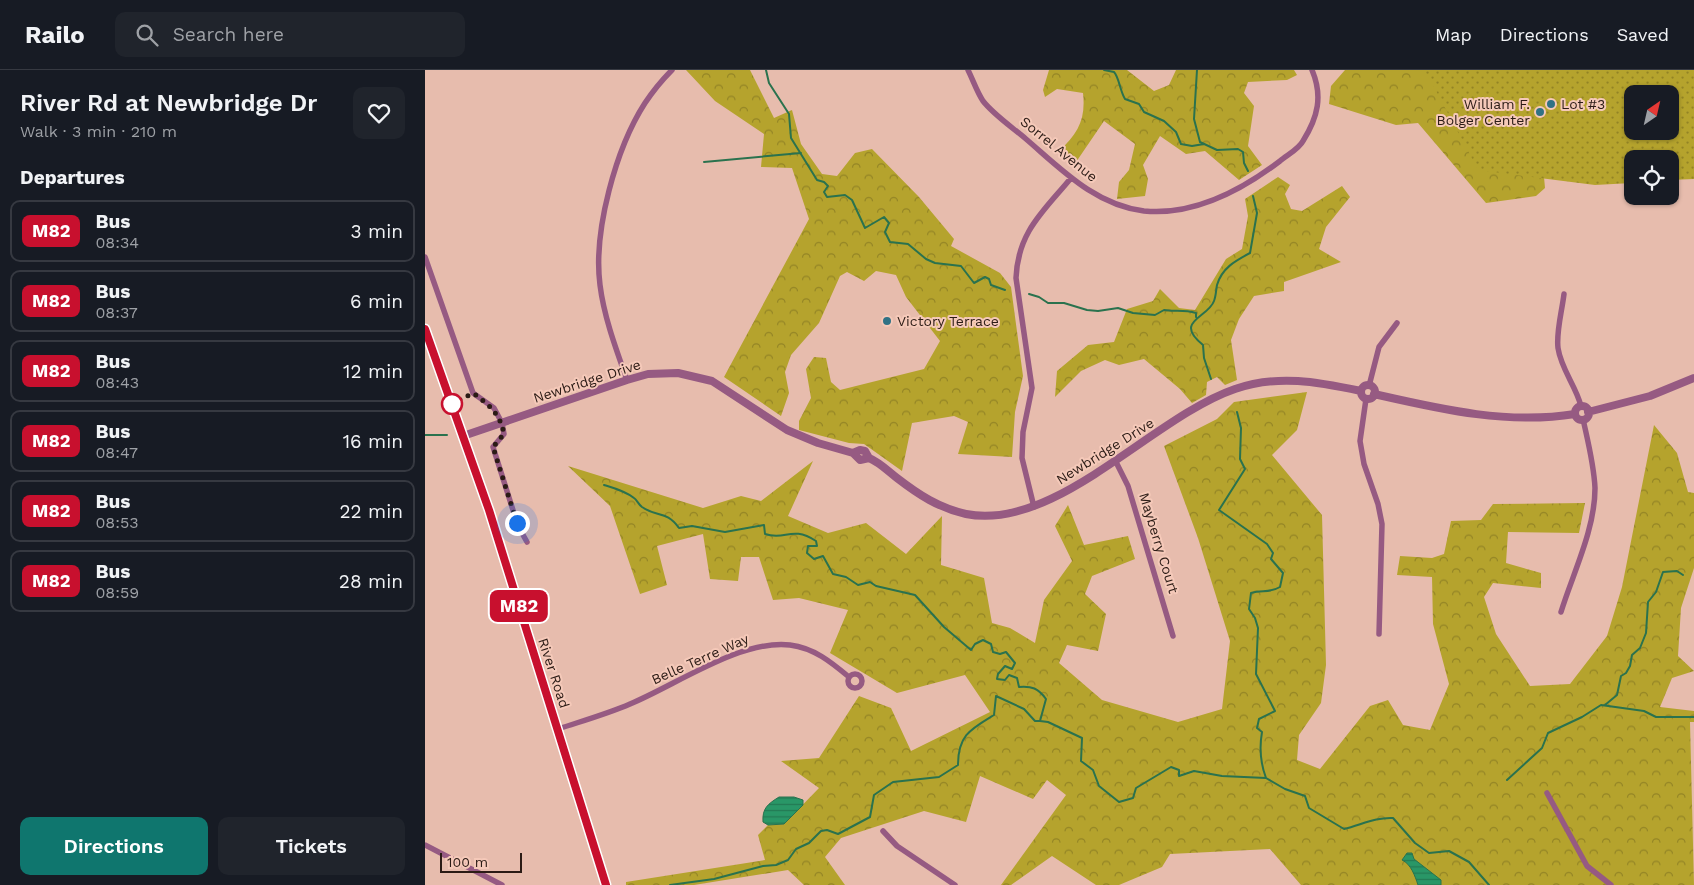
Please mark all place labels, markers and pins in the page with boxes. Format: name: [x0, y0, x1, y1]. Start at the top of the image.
place label: William F. Bolger Center: [1437, 96, 1530, 128]
place label: Lot #3: [1561, 96, 1605, 112]
marker: Lot #3: [1545, 98, 1557, 110]
marker: William F. Bolger Center: [1534, 106, 1546, 118]
place label: Victory Terrace: [897, 313, 999, 329]
marker: Victory Terrace: [881, 315, 893, 327]
unlabelled marker: [441, 393, 463, 415]

